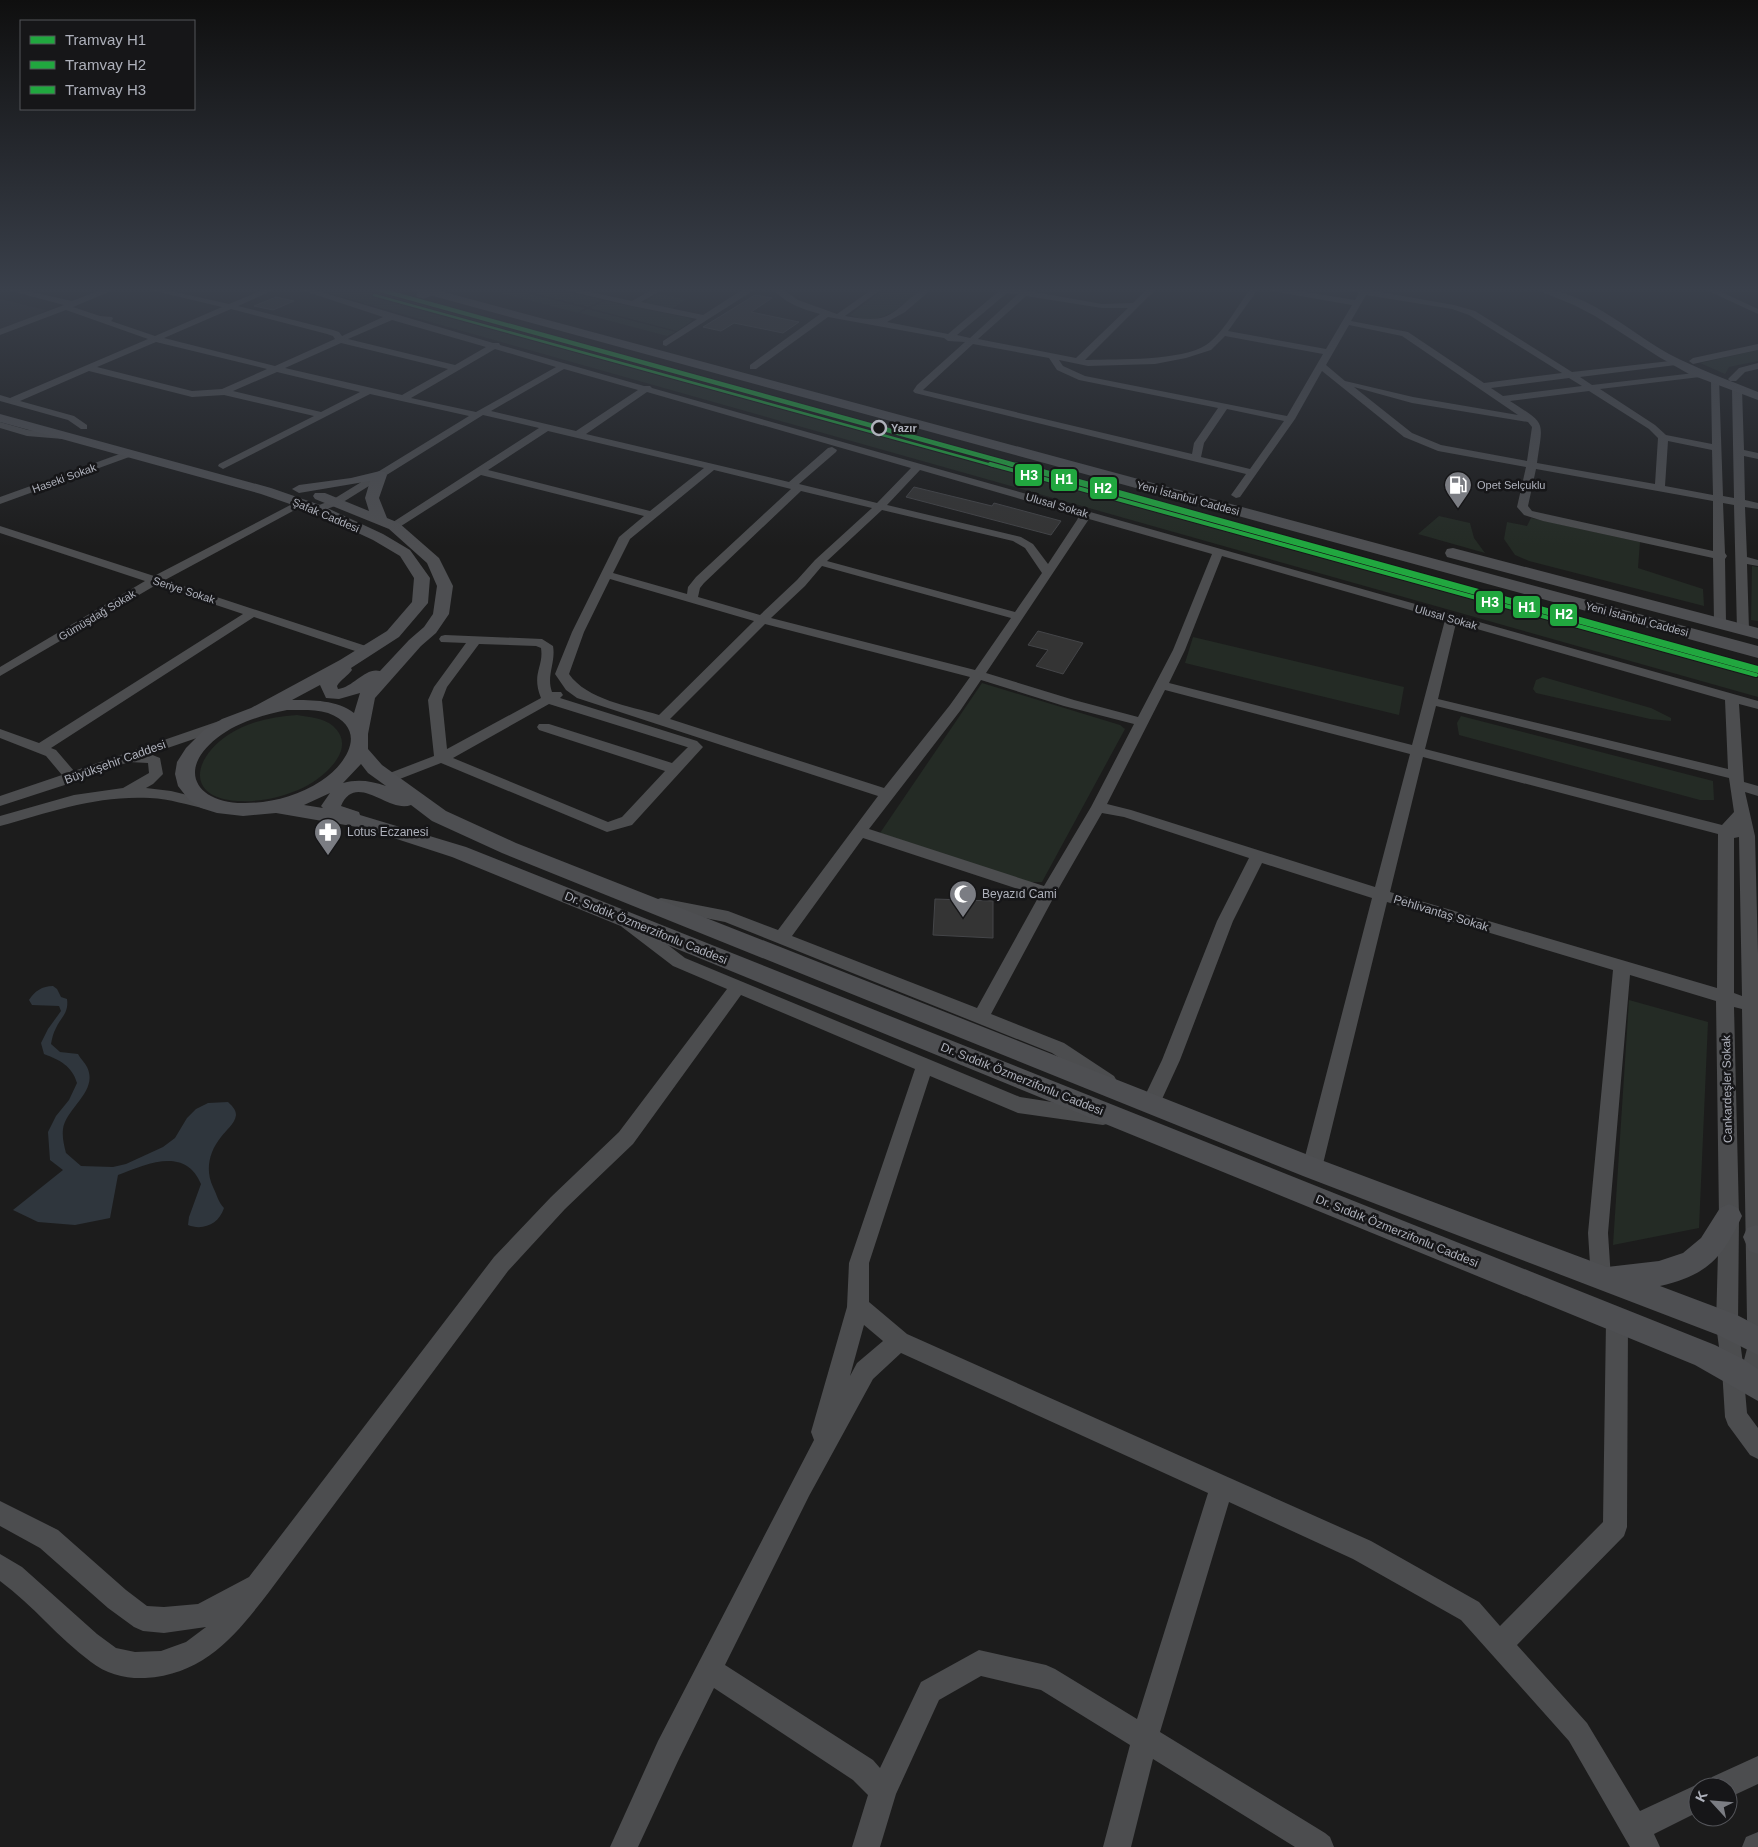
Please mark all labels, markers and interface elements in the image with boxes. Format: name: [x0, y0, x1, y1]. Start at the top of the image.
legend: [20, 20, 195, 110]
text: Tramvay H1: [65, 31, 146, 48]
text: Tramvay H2: [65, 56, 146, 73]
text: Tramvay H3: [65, 81, 146, 98]
marker: Yazır: [871, 420, 887, 436]
place label: Yazır: [891, 422, 917, 434]
street label: Haseki Sokak: [30, 461, 98, 495]
line badge: H3: [1014, 463, 1043, 487]
text: H3: [1020, 467, 1038, 483]
line badge: H1: [1050, 468, 1078, 492]
fuel station icon: Opet Selçuklu: [1443, 470, 1473, 509]
text: H1: [1055, 471, 1073, 487]
line badge: H2: [1089, 476, 1118, 500]
street label: Yeni İstanbul Caddesi: [1135, 478, 1241, 518]
place label: Opet Selçuklu: [1477, 479, 1545, 491]
text: H2: [1094, 480, 1112, 496]
street label: Ulusal Sokak: [1024, 490, 1090, 520]
street label: Şafak Caddesi: [291, 495, 361, 535]
street label: Seriye Sokak: [151, 574, 217, 606]
street label: Gümüşdağ Sokak: [56, 587, 138, 643]
line badge: H3: [1475, 590, 1504, 614]
text: H3: [1481, 594, 1499, 610]
line badge: H1: [1512, 595, 1541, 619]
text: H1: [1518, 599, 1536, 615]
street label: Yeni İstanbul Caddesi: [1584, 599, 1690, 639]
street label: Ulusal Sokak: [1413, 602, 1479, 632]
line badge: H2: [1549, 603, 1578, 627]
text: H2: [1555, 606, 1573, 622]
street label: Büyükşehir Caddesi: [62, 737, 168, 787]
pharmacy icon: Lotus Eczanesi: [313, 817, 343, 856]
place label: Lotus Eczanesi: [347, 825, 428, 839]
mosque icon: Beyazıd Cami: [948, 879, 978, 918]
place label: Beyazıd Cami: [982, 887, 1057, 901]
street label: Dr. Sıddık Özmerzifonlu Caddesi: [563, 889, 729, 967]
street label: Pehlivantaş Sokak: [1392, 892, 1491, 934]
street label: Cankardeşler Sokak: [1719, 1034, 1735, 1143]
street label: Dr. Sıddık Özmerzifonlu Caddesi: [939, 1040, 1105, 1118]
street label: Dr. Sıddık Özmerzifonlu Caddesi: [1314, 1192, 1480, 1270]
north arrow: [1688, 1777, 1738, 1827]
text: K: [1692, 1788, 1711, 1804]

